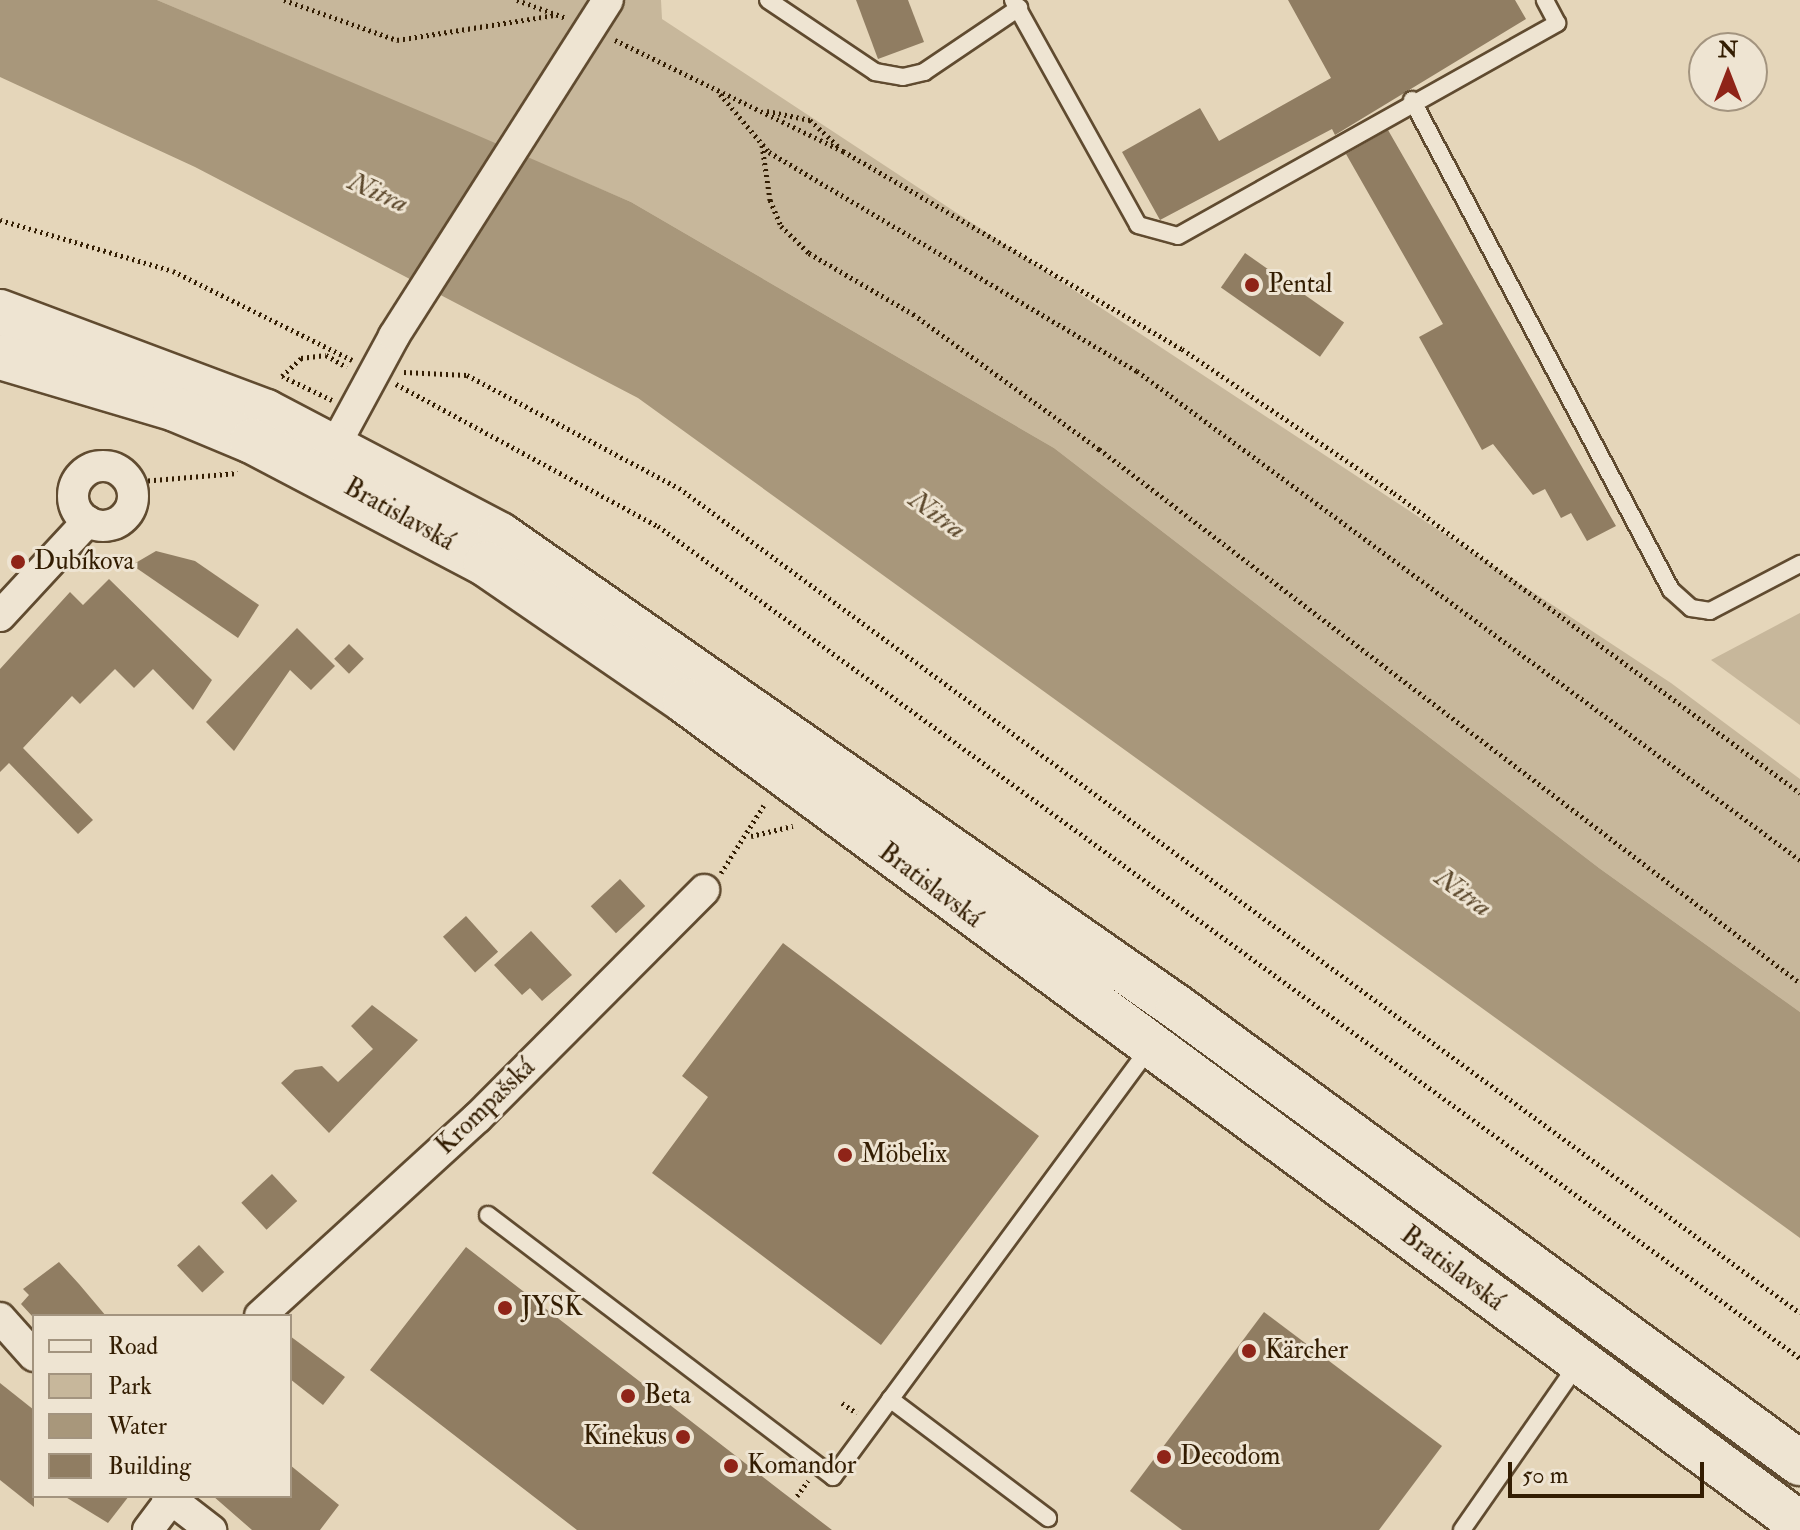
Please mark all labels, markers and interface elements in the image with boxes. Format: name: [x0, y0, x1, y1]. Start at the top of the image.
north arrow: [1688, 32, 1768, 112]
text: N: [1718, 36, 1738, 64]
water label: Nitra: [343, 165, 413, 221]
place label: Pental: [1268, 269, 1332, 301]
marker: Pental: [1243, 276, 1261, 294]
street label: Bratislavská: [338, 472, 460, 558]
water label: Nitra: [902, 483, 972, 547]
place label: Dubíkova: [34, 546, 134, 578]
marker: Dubíkova: [9, 553, 27, 571]
street label: Bratislavská: [872, 837, 988, 935]
water label: Nitra: [1428, 861, 1498, 925]
street label: Krompašská: [430, 1052, 542, 1162]
place label: Möbelix: [861, 1139, 947, 1171]
marker: Möbelix: [836, 1146, 854, 1164]
street label: Bratislavská: [1394, 1220, 1510, 1318]
place label: JYSK: [521, 1292, 582, 1324]
marker: JYSK: [496, 1299, 514, 1317]
legend: [32, 1314, 292, 1498]
text: Road: [108, 1331, 158, 1362]
place label: Kärcher: [1265, 1335, 1348, 1367]
marker: Kärcher: [1240, 1342, 1258, 1360]
text: Park: [108, 1371, 152, 1402]
place label: Beta: [644, 1380, 691, 1412]
marker: Beta: [619, 1387, 637, 1405]
text: Water: [108, 1411, 167, 1442]
place label: Kinekus: [583, 1421, 667, 1453]
marker: Kinekus: [674, 1428, 692, 1446]
place label: Decodom: [1180, 1441, 1280, 1473]
scale bar: [1512, 1446, 1708, 1496]
marker: Decodom: [1155, 1448, 1173, 1466]
place label: Komandor: [747, 1450, 856, 1482]
text: Building: [108, 1451, 191, 1482]
marker: Komandor: [722, 1457, 740, 1475]
text: 50 m: [1522, 1460, 1568, 1491]

